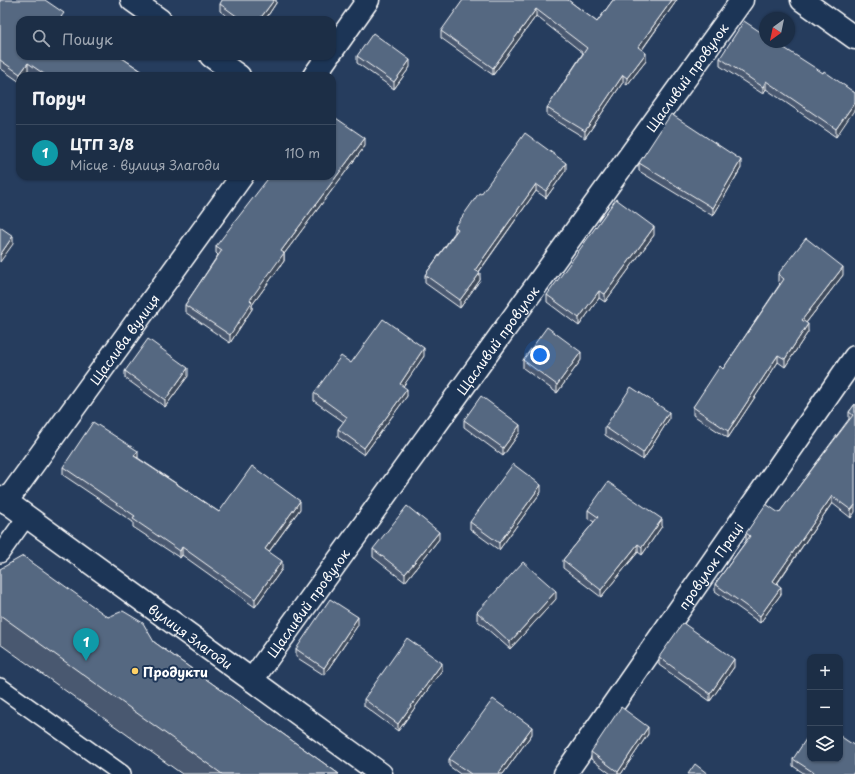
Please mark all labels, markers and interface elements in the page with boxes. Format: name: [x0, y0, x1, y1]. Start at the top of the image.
north arrow: [759, 12, 795, 48]
search box: [16, 16, 336, 60]
street label: Щасливий провулок: [641, 19, 732, 136]
icon: search: [30, 27, 52, 49]
text: Пошук: [62, 27, 113, 50]
text: Поруч: [32, 85, 86, 111]
text: ЦТП 3/8: [70, 132, 134, 155]
text: 1: [42, 143, 48, 162]
text: 110 m: [285, 143, 320, 162]
text: Місце · вулиця Злагоди: [70, 155, 220, 174]
street label: Щасливий провулок: [451, 281, 543, 398]
street label: Щаслива вулиця: [84, 290, 163, 389]
your location: [530, 345, 550, 365]
street label: провулок Праці: [673, 518, 747, 613]
street label: Щасливий провулок: [262, 544, 353, 661]
street label: вулиця Злагоди: [145, 599, 237, 673]
pin: 1: [73, 628, 99, 661]
map controls: [807, 654, 843, 762]
button: +: [807, 654, 843, 690]
place label: Продукти: [143, 662, 208, 681]
marker: Продукти: [130, 666, 140, 676]
button: −: [807, 690, 843, 726]
button: layers: [807, 726, 843, 762]

